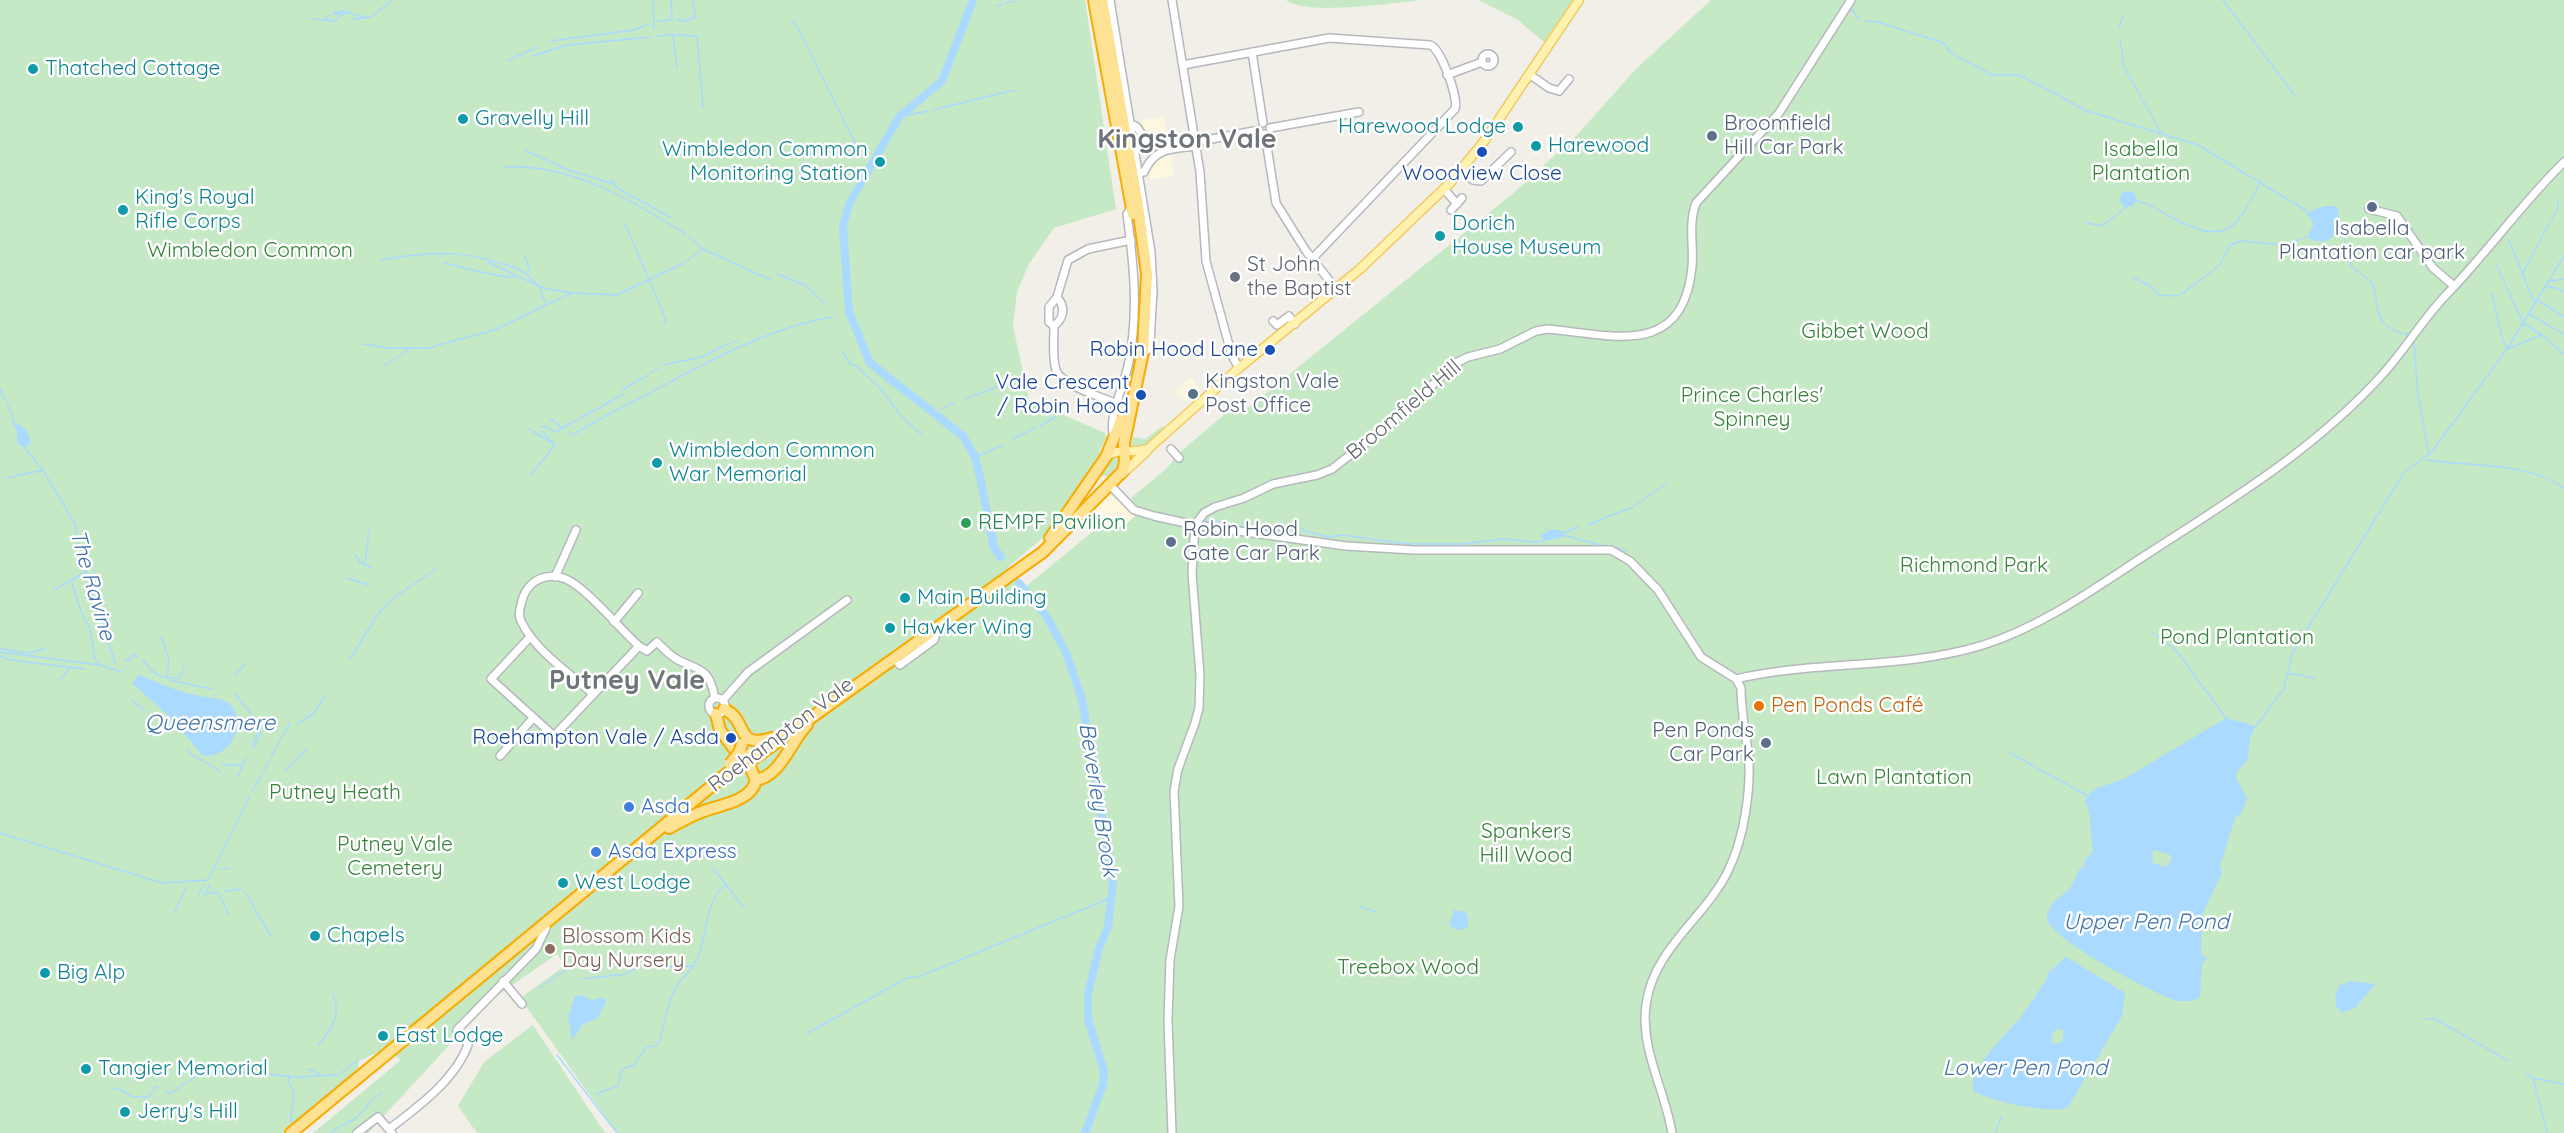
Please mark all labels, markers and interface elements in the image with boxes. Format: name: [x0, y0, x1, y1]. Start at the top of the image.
place label: Thatched Cottage: [45, 56, 220, 82]
marker: Thatched Cottage: [26, 62, 40, 76]
place label: Gravelly Hill: [475, 106, 589, 132]
place label: Broomfield Hill Car Park: [1724, 111, 1844, 161]
marker: Gravelly Hill: [456, 112, 470, 126]
place label: Harewood Lodge: [1338, 114, 1506, 140]
marker: Harewood Lodge: [1511, 120, 1525, 134]
district label: Kingston Vale: [1097, 124, 1277, 156]
marker: Broomfield Hill Car Park: [1705, 129, 1719, 143]
place label: Harewood: [1548, 133, 1649, 159]
place label: Wimbledon Common Monitoring Station: [662, 137, 868, 187]
park label: Isabella Plantation: [2092, 137, 2190, 187]
marker: Harewood: [1529, 139, 1543, 153]
marker: Woodview Close: [1475, 145, 1489, 159]
marker: Wimbledon Common Monitoring Station: [873, 155, 887, 169]
place label: Woodview Close: [1402, 161, 1562, 187]
place label: King's Royal Rifle Corps: [135, 185, 255, 235]
marker: Isabella Plantation car park: [2365, 200, 2379, 214]
marker: King's Royal Rifle Corps: [116, 203, 130, 217]
place label: Dorich House Museum: [1452, 211, 1601, 261]
place label: Isabella Plantation car park: [2279, 216, 2465, 266]
marker: Dorich House Museum: [1433, 229, 1447, 243]
park label: Wimbledon Common: [147, 238, 353, 264]
place label: St John the Baptist: [1247, 252, 1351, 302]
marker: St John the Baptist: [1228, 270, 1242, 284]
park label: Gibbet Wood: [1801, 319, 1929, 345]
place label: Robin Hood Lane: [1089, 337, 1258, 363]
marker: Robin Hood Lane: [1263, 343, 1277, 357]
street label: Broomfield Hill: [1341, 355, 1467, 465]
place label: Kingston Vale Post Office: [1205, 369, 1339, 419]
place label: Vale Crescent / Robin Hood: [995, 370, 1129, 420]
park label: Prince Charles' Spinney: [1681, 383, 1823, 433]
marker: Kingston Vale Post Office: [1186, 387, 1200, 401]
marker: Vale Crescent / Robin Hood: [1134, 388, 1148, 402]
place label: Wimbledon Common War Memorial: [669, 438, 875, 488]
marker: Wimbledon Common War Memorial: [650, 456, 664, 470]
place label: REMPF Pavilion: [978, 510, 1126, 536]
marker: REMPF Pavilion: [959, 516, 973, 530]
place label: Robin Hood Gate Car Park: [1183, 517, 1320, 567]
water label: The Ravine: [64, 527, 120, 643]
marker: Robin Hood Gate Car Park: [1164, 535, 1178, 549]
park label: Richmond Park: [1900, 553, 2048, 579]
place label: Main Building: [917, 585, 1047, 611]
marker: Main Building: [898, 591, 912, 605]
place label: Hawker Wing: [902, 615, 1032, 641]
marker: Hawker Wing: [883, 621, 897, 635]
park label: Pond Plantation: [2160, 625, 2314, 651]
district label: Putney Vale: [549, 665, 705, 697]
street label: Roehampton Vale: [703, 672, 859, 798]
place label: Pen Ponds Café: [1771, 693, 1924, 719]
marker: Pen Ponds Café: [1752, 699, 1766, 713]
water label: Queensmere: [145, 710, 275, 736]
place label: Pen Ponds Car Park: [1652, 718, 1754, 768]
water label: Beverley Brook: [1073, 721, 1123, 879]
place label: Roehampton Vale / Asda: [472, 725, 719, 751]
marker: Roehampton Vale / Asda: [724, 731, 738, 745]
marker: Pen Ponds Car Park: [1759, 736, 1773, 750]
park label: Lawn Plantation: [1816, 765, 1972, 791]
park label: Putney Heath: [269, 780, 401, 806]
place label: Asda: [641, 794, 690, 820]
marker: Asda: [622, 800, 636, 814]
park label: Spankers Hill Wood: [1479, 819, 1573, 869]
park label: Putney Vale Cemetery: [337, 832, 453, 882]
place label: Asda Express: [608, 839, 737, 865]
marker: Asda Express: [589, 845, 603, 859]
place label: West Lodge: [575, 870, 691, 896]
marker: West Lodge: [556, 876, 570, 890]
water label: Upper Pen Pond: [2063, 909, 2229, 935]
place label: Chapels: [327, 923, 405, 949]
place label: Blossom Kids Day Nursery: [562, 924, 691, 974]
marker: Chapels: [308, 929, 322, 943]
marker: Blossom Kids Day Nursery: [543, 942, 557, 956]
park label: Treebox Wood: [1337, 955, 1479, 981]
place label: Big Alp: [57, 960, 125, 986]
marker: Big Alp: [38, 966, 52, 980]
place label: East Lodge: [395, 1023, 503, 1049]
marker: East Lodge: [376, 1029, 390, 1043]
water label: Lower Pen Pond: [1943, 1055, 2107, 1081]
place label: Tangier Memorial: [98, 1056, 268, 1082]
marker: Tangier Memorial: [79, 1062, 93, 1076]
place label: Jerry's Hill: [137, 1099, 238, 1125]
marker: Jerry's Hill: [118, 1105, 132, 1119]

